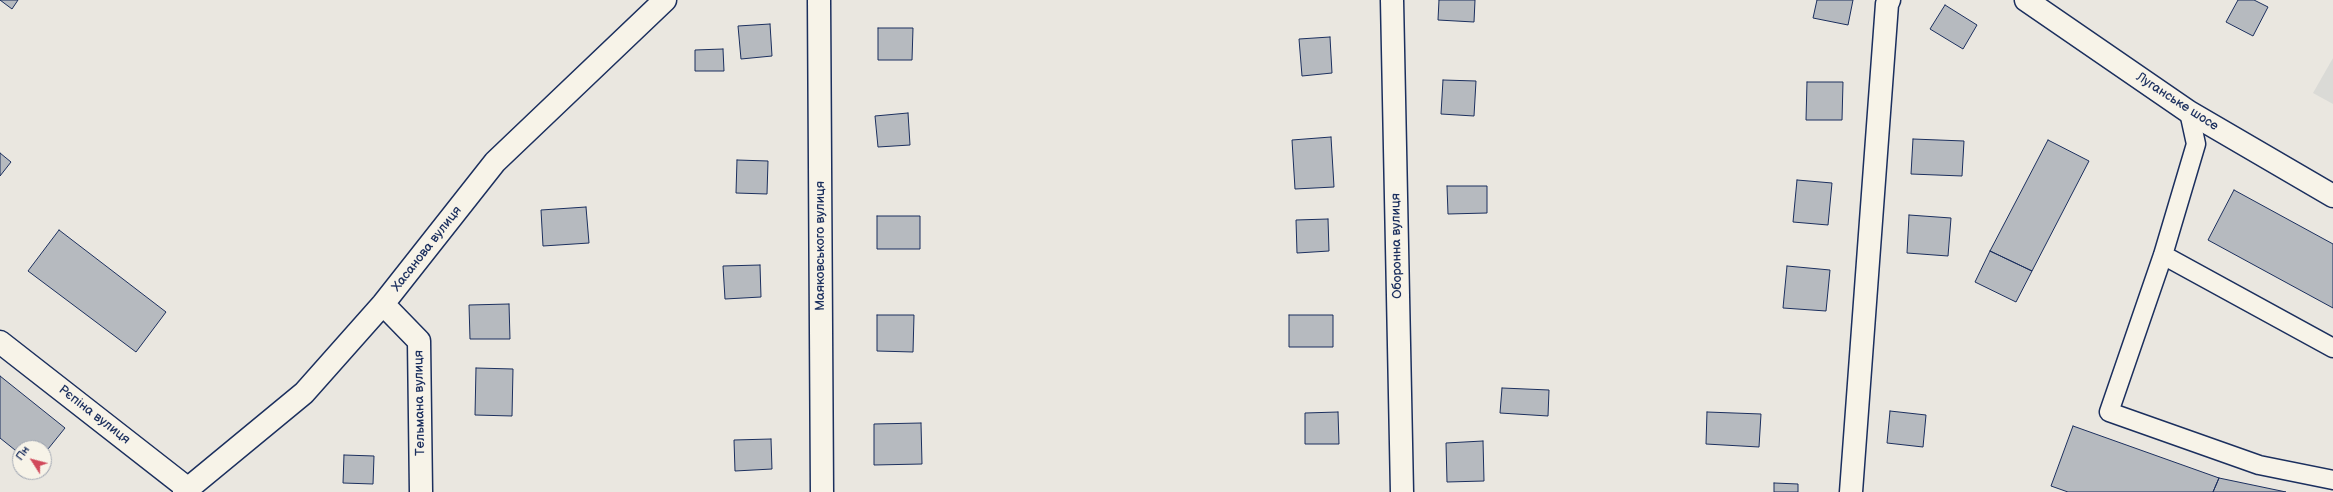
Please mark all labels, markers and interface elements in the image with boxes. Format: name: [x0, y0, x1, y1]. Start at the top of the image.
street label: Луганське шосе: [2133, 70, 2221, 134]
street label: Маяковського вулиця: [813, 181, 829, 311]
street label: Оборонна вулиця: [1388, 193, 1406, 299]
street label: Хасанова вулиця: [389, 203, 465, 295]
street label: Тельмана вулиця: [411, 350, 429, 456]
street label: Рєпіна вулиця: [55, 382, 133, 448]
north arrow: [12, 440, 52, 480]
text: Пн: [13, 443, 32, 463]

